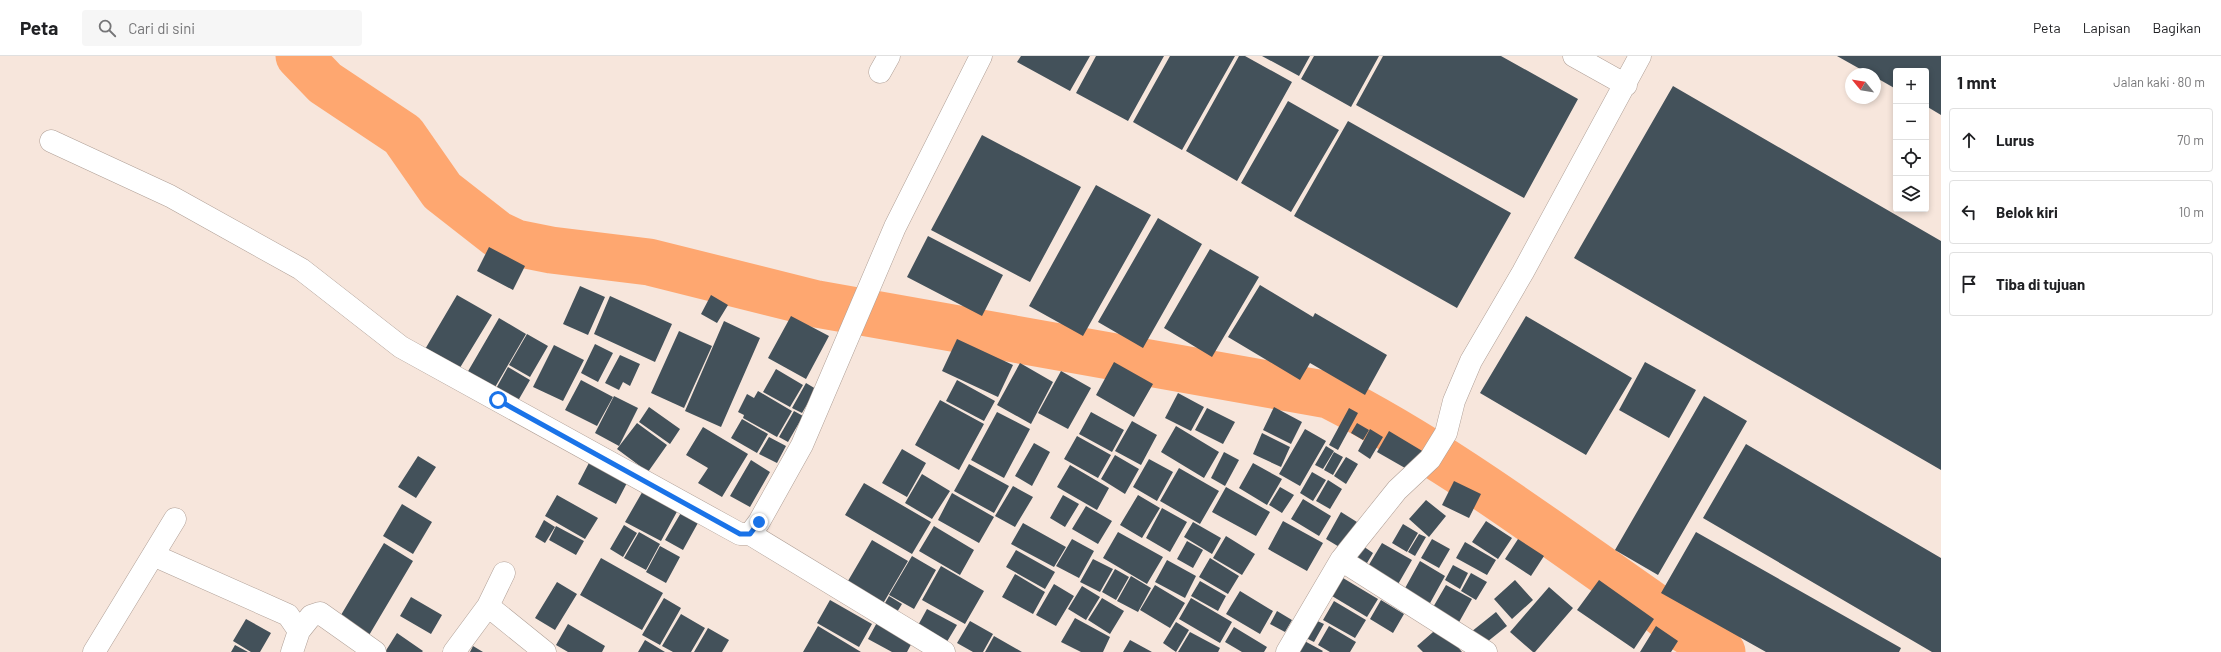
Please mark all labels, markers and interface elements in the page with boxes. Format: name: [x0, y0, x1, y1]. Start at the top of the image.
search box: [82, 10, 362, 46]
text: Peta: [20, 16, 58, 39]
icon: search: [96, 17, 118, 39]
text: Cari di sini: [128, 19, 195, 37]
text: Peta: [2033, 19, 2061, 36]
text: Lapisan: [2083, 19, 2131, 36]
text: Bagikan: [2153, 19, 2201, 36]
north arrow: [1845, 68, 1881, 104]
map controls: [1893, 68, 1929, 212]
button: +: [1893, 68, 1929, 104]
text: 1 mnt: [1957, 72, 1996, 92]
text: Jalan kaki · 80 m: [2113, 74, 2205, 90]
button: −: [1893, 104, 1929, 140]
icon: ahead: [1958, 129, 1980, 151]
text: Lurus: [1996, 131, 2034, 149]
text: 70 m: [2177, 132, 2204, 148]
button: locate: [1893, 140, 1929, 176]
button: layers: [1893, 176, 1929, 212]
icon: left: [1958, 201, 1980, 223]
text: Belok kiri: [1996, 203, 2058, 221]
text: 10 m: [2179, 204, 2204, 220]
icon: arrive: [1958, 273, 1980, 295]
text: Tiba di tujuan: [1996, 275, 2085, 293]
route start: [489, 391, 507, 409]
route end: [750, 513, 768, 531]

